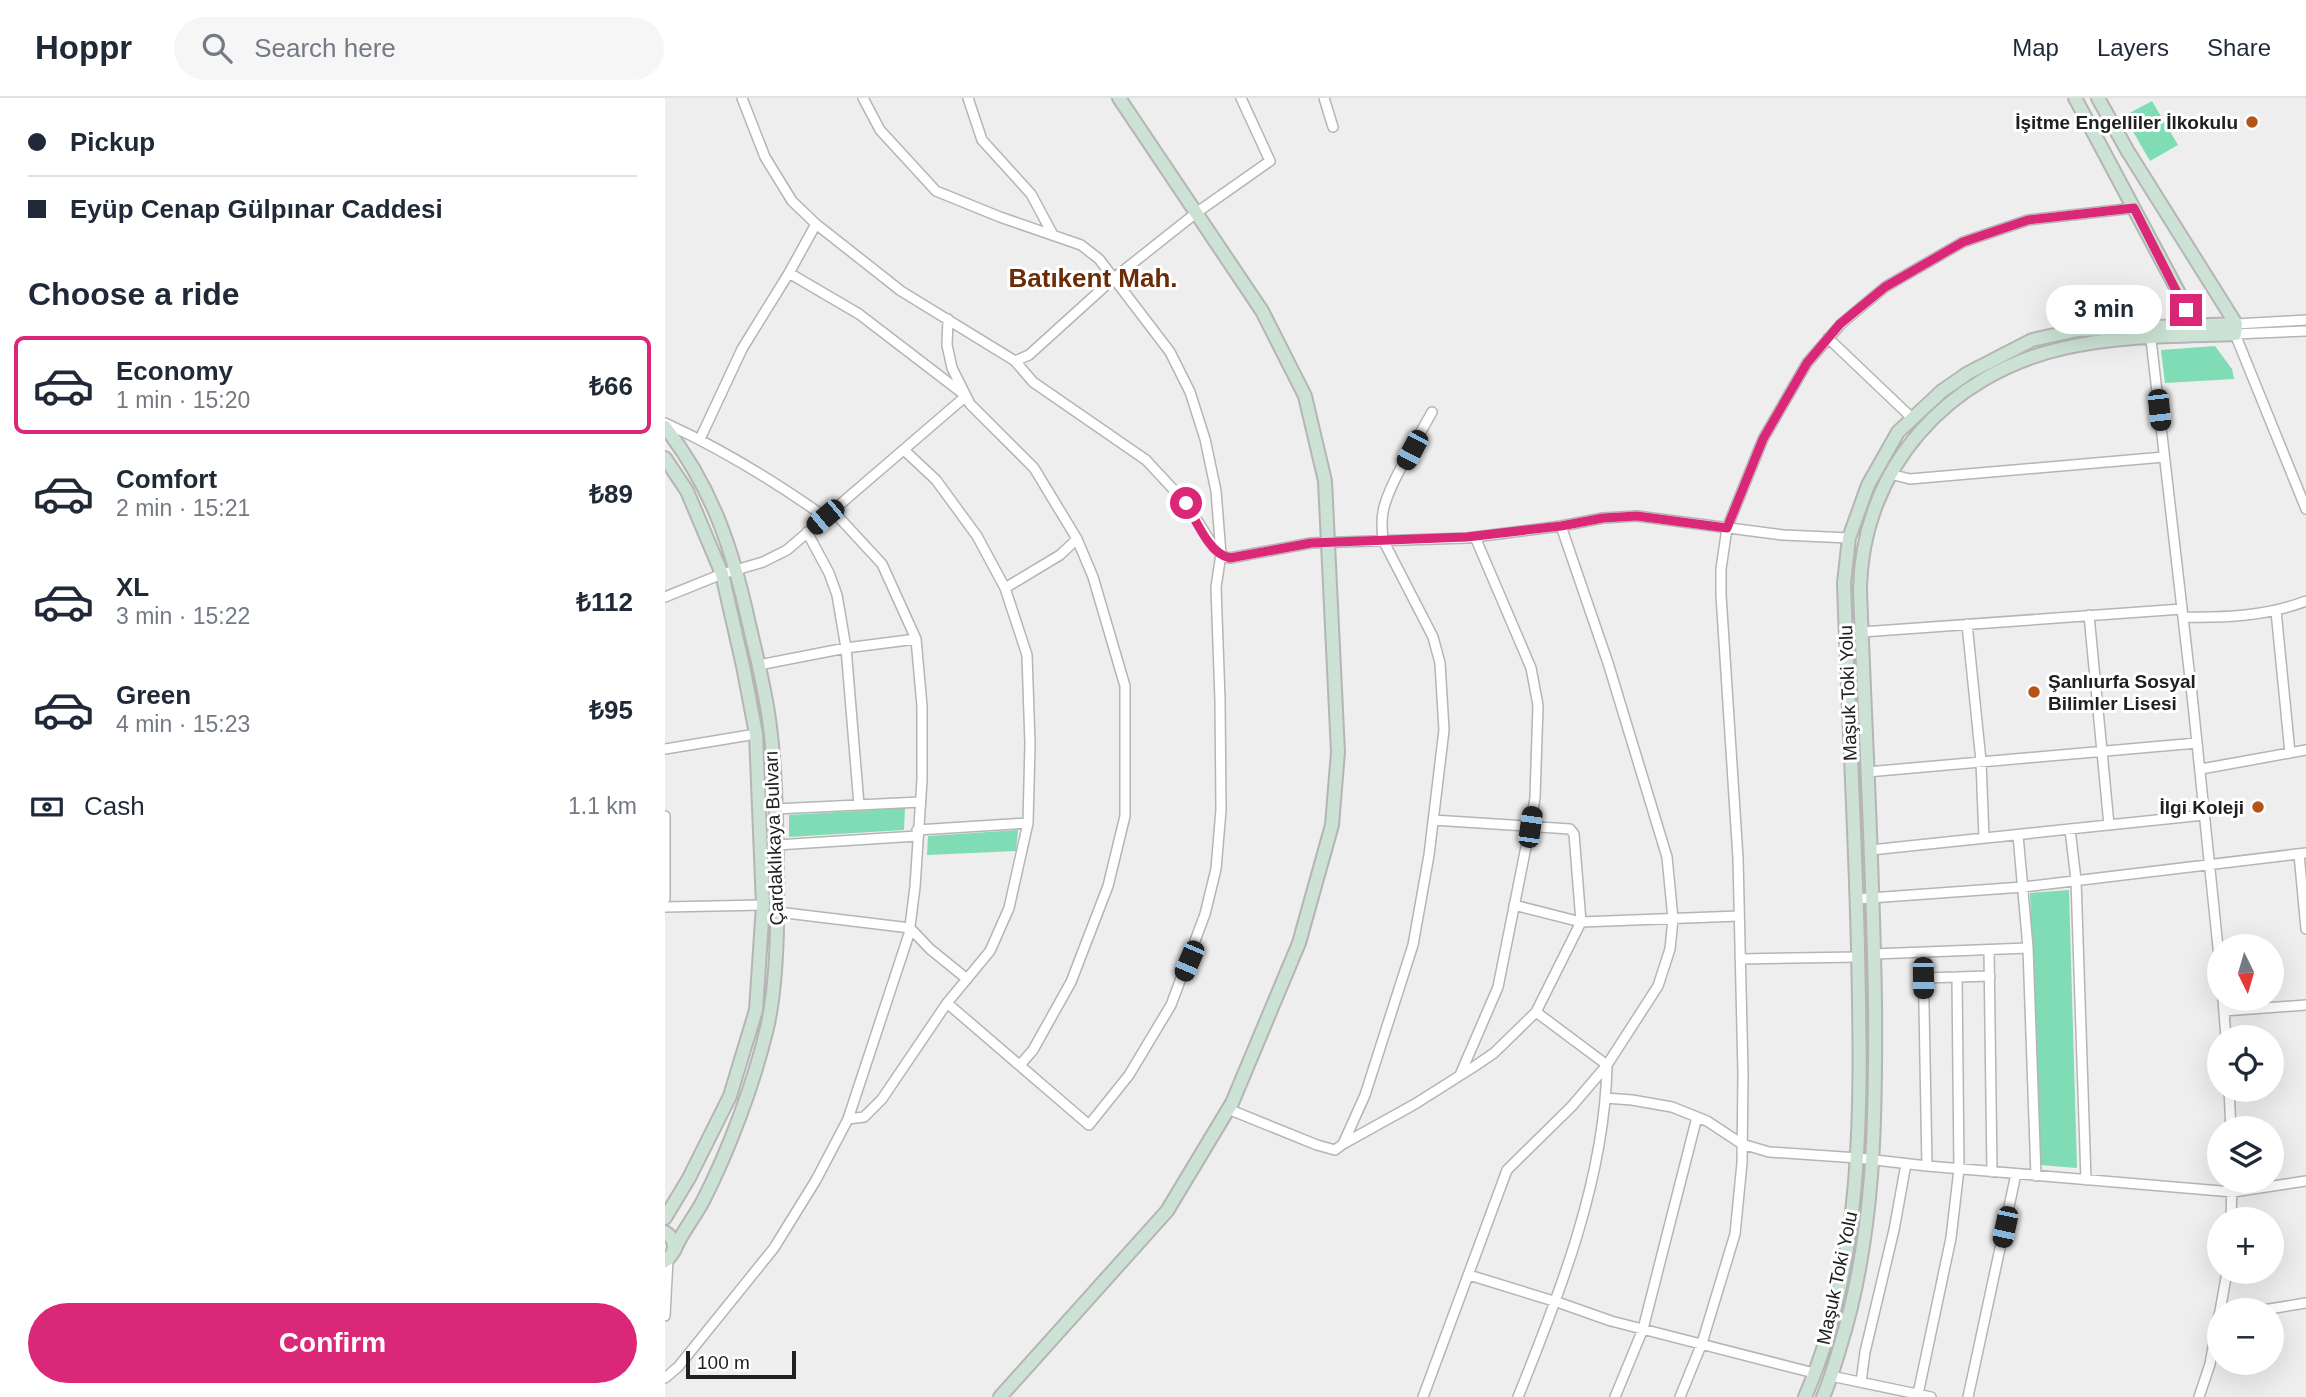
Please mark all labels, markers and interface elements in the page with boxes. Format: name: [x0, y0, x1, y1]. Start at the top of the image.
search box: [174, 17, 664, 80]
text: Hoppr: [35, 29, 132, 66]
icon: search: [198, 29, 236, 67]
text: Search here: [254, 33, 396, 63]
text: Map: [2012, 34, 2059, 61]
text: Layers: [2097, 34, 2169, 61]
text: Share: [2207, 34, 2271, 61]
place label: İşitme Engelliler İlkokulu: [2015, 112, 2238, 133]
marker: İşitme Engelliler İlkokulu: [2244, 114, 2260, 130]
text: Pickup: [70, 127, 155, 157]
text: Eyüp Cenap Gülpınar Caddesi: [70, 194, 443, 224]
district label: Batıkent Mah.: [1008, 263, 1178, 293]
text: Choose a ride: [28, 276, 240, 312]
callout: 3 min: [2046, 286, 2161, 334]
route end: [2170, 294, 2202, 326]
text: 3 min: [2074, 296, 2134, 322]
icon: car: [32, 354, 95, 417]
text: Economy: [116, 356, 233, 386]
text: ₺66: [589, 371, 633, 401]
text: 1 min · 15:20: [116, 387, 250, 413]
car: [2147, 388, 2172, 432]
car: [1393, 427, 1432, 473]
icon: car: [32, 462, 95, 525]
text: Comfort: [116, 464, 217, 494]
text: ₺89: [589, 479, 633, 509]
route start: [1170, 487, 1202, 519]
text: 2 min · 15:21: [116, 495, 250, 521]
car: [803, 495, 848, 539]
icon: car: [32, 570, 95, 633]
text: XL: [116, 572, 149, 602]
text: ₺112: [576, 587, 633, 617]
text: 3 min · 15:22: [116, 603, 250, 629]
street label: Maşuk Toki Yolu: [1835, 625, 1861, 761]
place label: Şanlıurfa Sosyal Bilimler Lisesi: [2048, 671, 2196, 714]
icon: car: [32, 678, 95, 741]
text: Green: [116, 680, 191, 710]
marker: Şanlıurfa Sosyal Bilimler Lisesi: [2026, 684, 2042, 700]
text: ₺95: [589, 695, 633, 725]
text: 4 min · 15:23: [116, 711, 250, 737]
street label: Çardaklıkaya Bulvarı: [760, 750, 788, 926]
icon: cash: [28, 788, 66, 826]
text: Cash: [84, 791, 145, 821]
text: 1.1 km: [568, 793, 637, 819]
place label: İlgi Koleji: [2160, 797, 2244, 818]
marker: İlgi Koleji: [2250, 799, 2266, 815]
car: [1517, 805, 1544, 849]
north arrow: [2207, 934, 2284, 1012]
map controls: [2207, 934, 2284, 1375]
car: [1172, 938, 1207, 984]
car: [1913, 957, 1934, 999]
button: locate: [2207, 1025, 2284, 1102]
button: layers: [2207, 1116, 2284, 1193]
car: [1991, 1204, 2020, 1250]
button: +: [2207, 1207, 2284, 1284]
street label: Maşuk Toki Yolu: [1813, 1209, 1861, 1347]
button: −: [2207, 1298, 2284, 1375]
button: Confirm: [28, 1303, 637, 1383]
scale bar: [686, 1348, 796, 1380]
text: 100 m: [697, 1352, 750, 1373]

